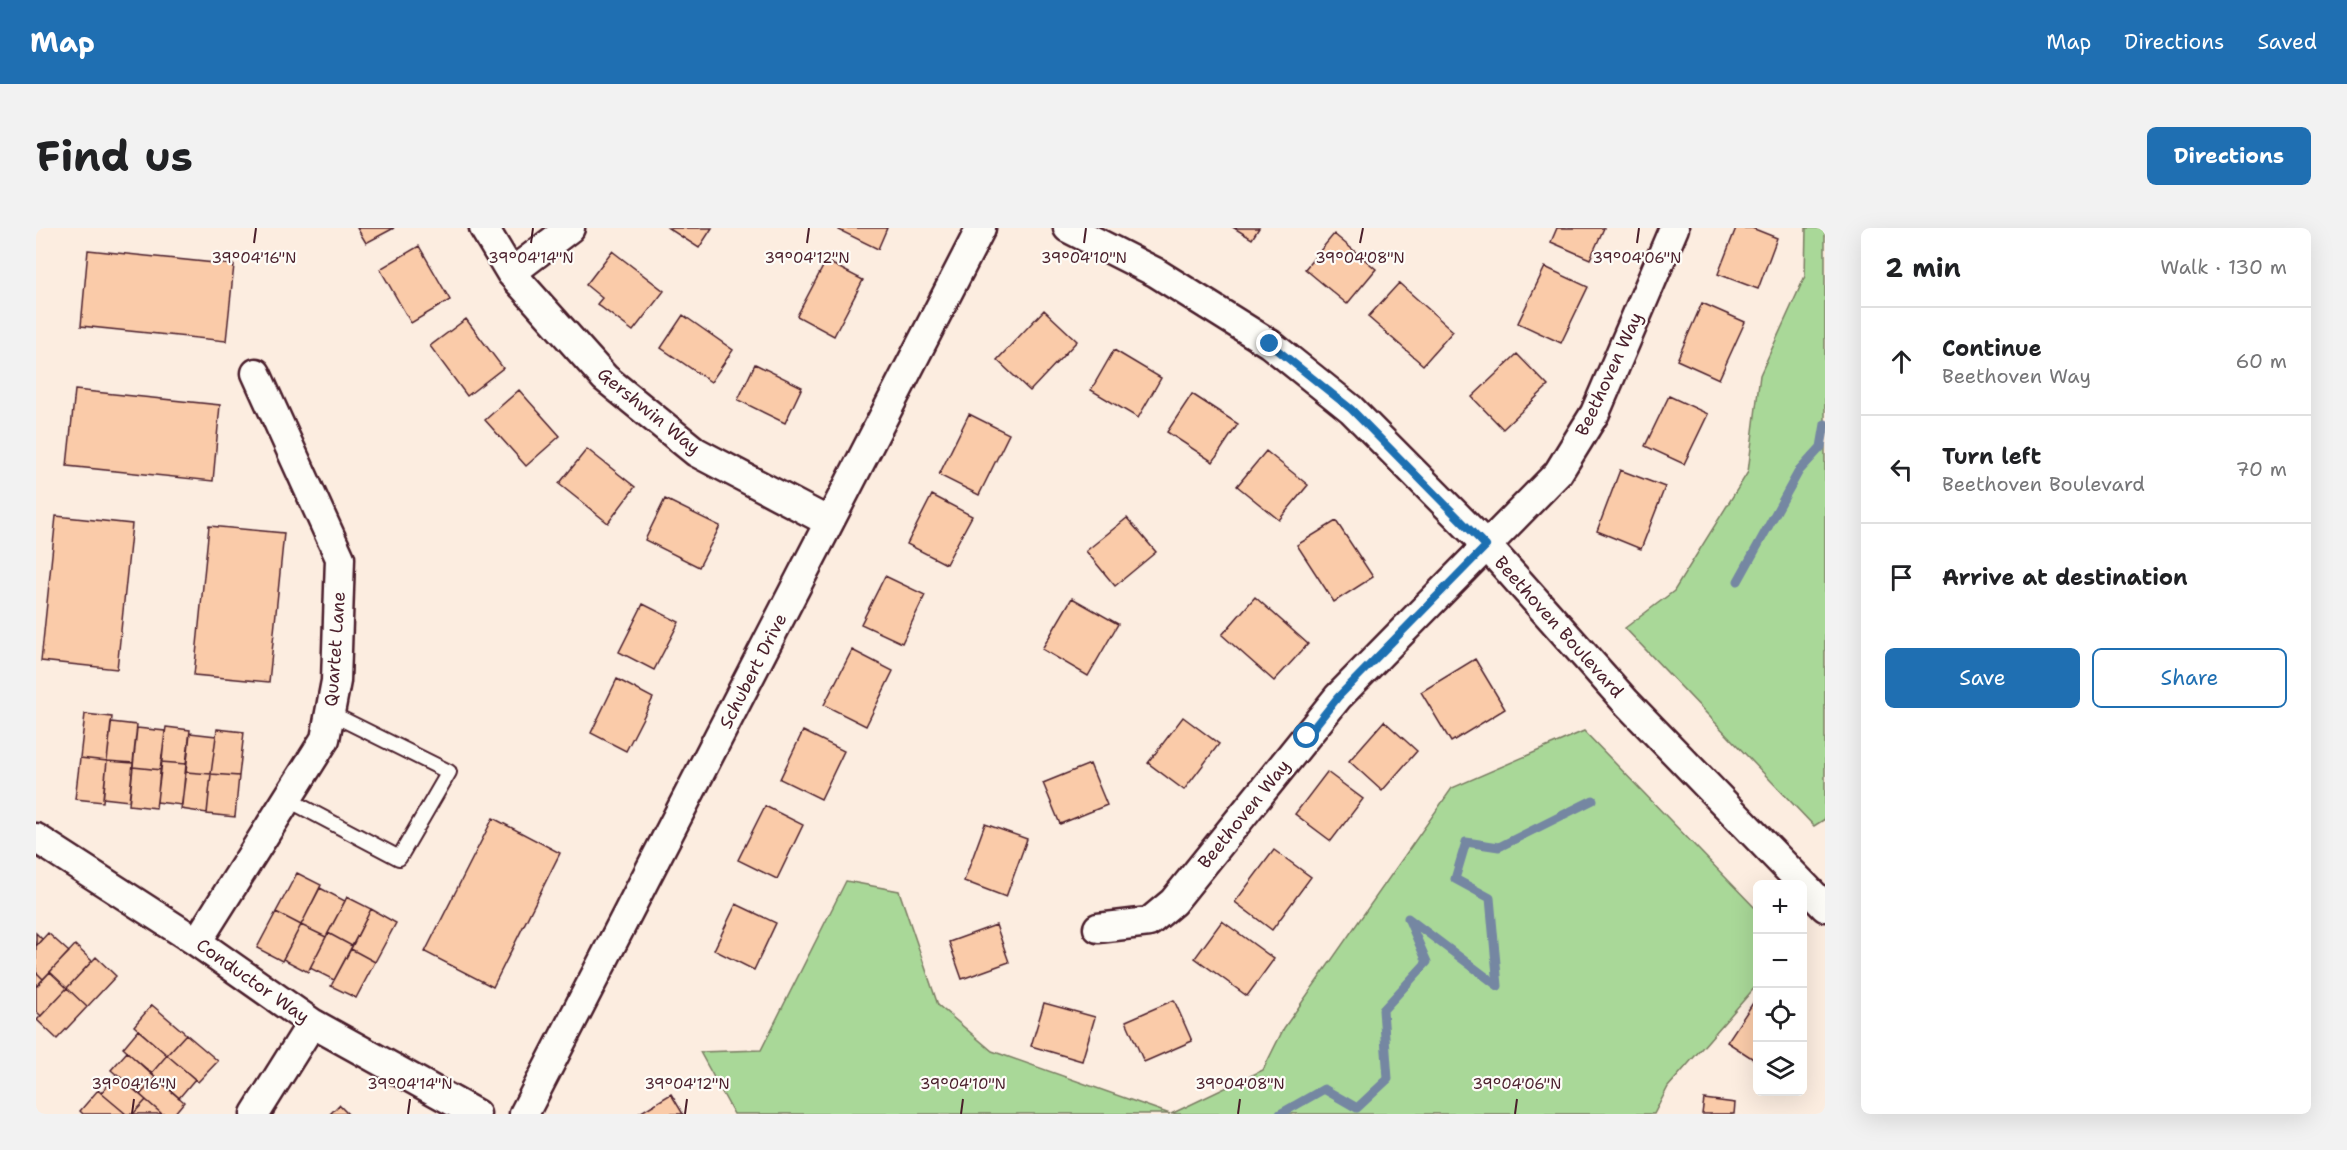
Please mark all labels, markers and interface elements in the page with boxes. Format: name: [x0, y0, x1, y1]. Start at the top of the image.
text: Map: [30, 23, 95, 61]
text: Map: [2046, 28, 2091, 56]
text: Directions: [2124, 28, 2224, 56]
text: Saved: [2257, 28, 2317, 56]
button: Directions: [2147, 127, 2311, 185]
text: Find us: [36, 128, 193, 184]
text: 39°04'16"N: [212, 248, 296, 268]
text: 39°04'14"N: [488, 248, 574, 268]
text: 39°04'12"N: [764, 248, 850, 268]
text: 39°04'10"N: [1041, 248, 1127, 268]
text: 39°04'08"N: [1315, 248, 1405, 268]
text: 39°04'06"N: [1593, 248, 1681, 268]
text: 2 min: [1885, 250, 1961, 285]
text: Walk · 130 m: [2160, 254, 2287, 280]
street label: Beethoven Way: [1570, 308, 1648, 440]
route end: [1256, 330, 1282, 356]
text: Continue: [1942, 334, 2042, 363]
icon: ahead: [1885, 345, 1918, 378]
text: 60 m: [2235, 348, 2287, 374]
street label: Gershwin Way: [593, 362, 705, 460]
text: Beethoven Way: [1942, 363, 2091, 389]
text: Turn left: [1942, 442, 2041, 471]
icon: left: [1885, 453, 1918, 486]
text: 70 m: [2235, 456, 2287, 482]
text: Beethoven Boulevard: [1942, 471, 2145, 497]
street label: Beethoven Boulevard: [1489, 551, 1629, 703]
icon: arrive: [1885, 561, 1918, 594]
text: Arrive at destination: [1942, 563, 2188, 592]
street label: Quartet Lane: [319, 591, 351, 707]
street label: Schubert Drive: [714, 609, 792, 733]
button: Save: [1885, 648, 2080, 708]
button: Share: [2092, 648, 2287, 708]
route start: [1293, 722, 1319, 748]
street label: Beethoven Way: [1192, 754, 1296, 874]
map controls: [1753, 880, 1807, 1096]
button: +: [1753, 880, 1807, 934]
street label: Conductor Way: [192, 933, 314, 1029]
button: −: [1753, 934, 1807, 988]
button: locate: [1753, 988, 1807, 1042]
button: layers: [1753, 1042, 1807, 1096]
text: 39°04'16"N: [92, 1074, 176, 1094]
text: 39°04'14"N: [367, 1074, 453, 1094]
text: 39°04'12"N: [644, 1074, 730, 1094]
text: 39°04'10"N: [920, 1074, 1006, 1094]
text: 39°04'08"N: [1195, 1074, 1285, 1094]
text: 39°04'06"N: [1473, 1074, 1561, 1094]

